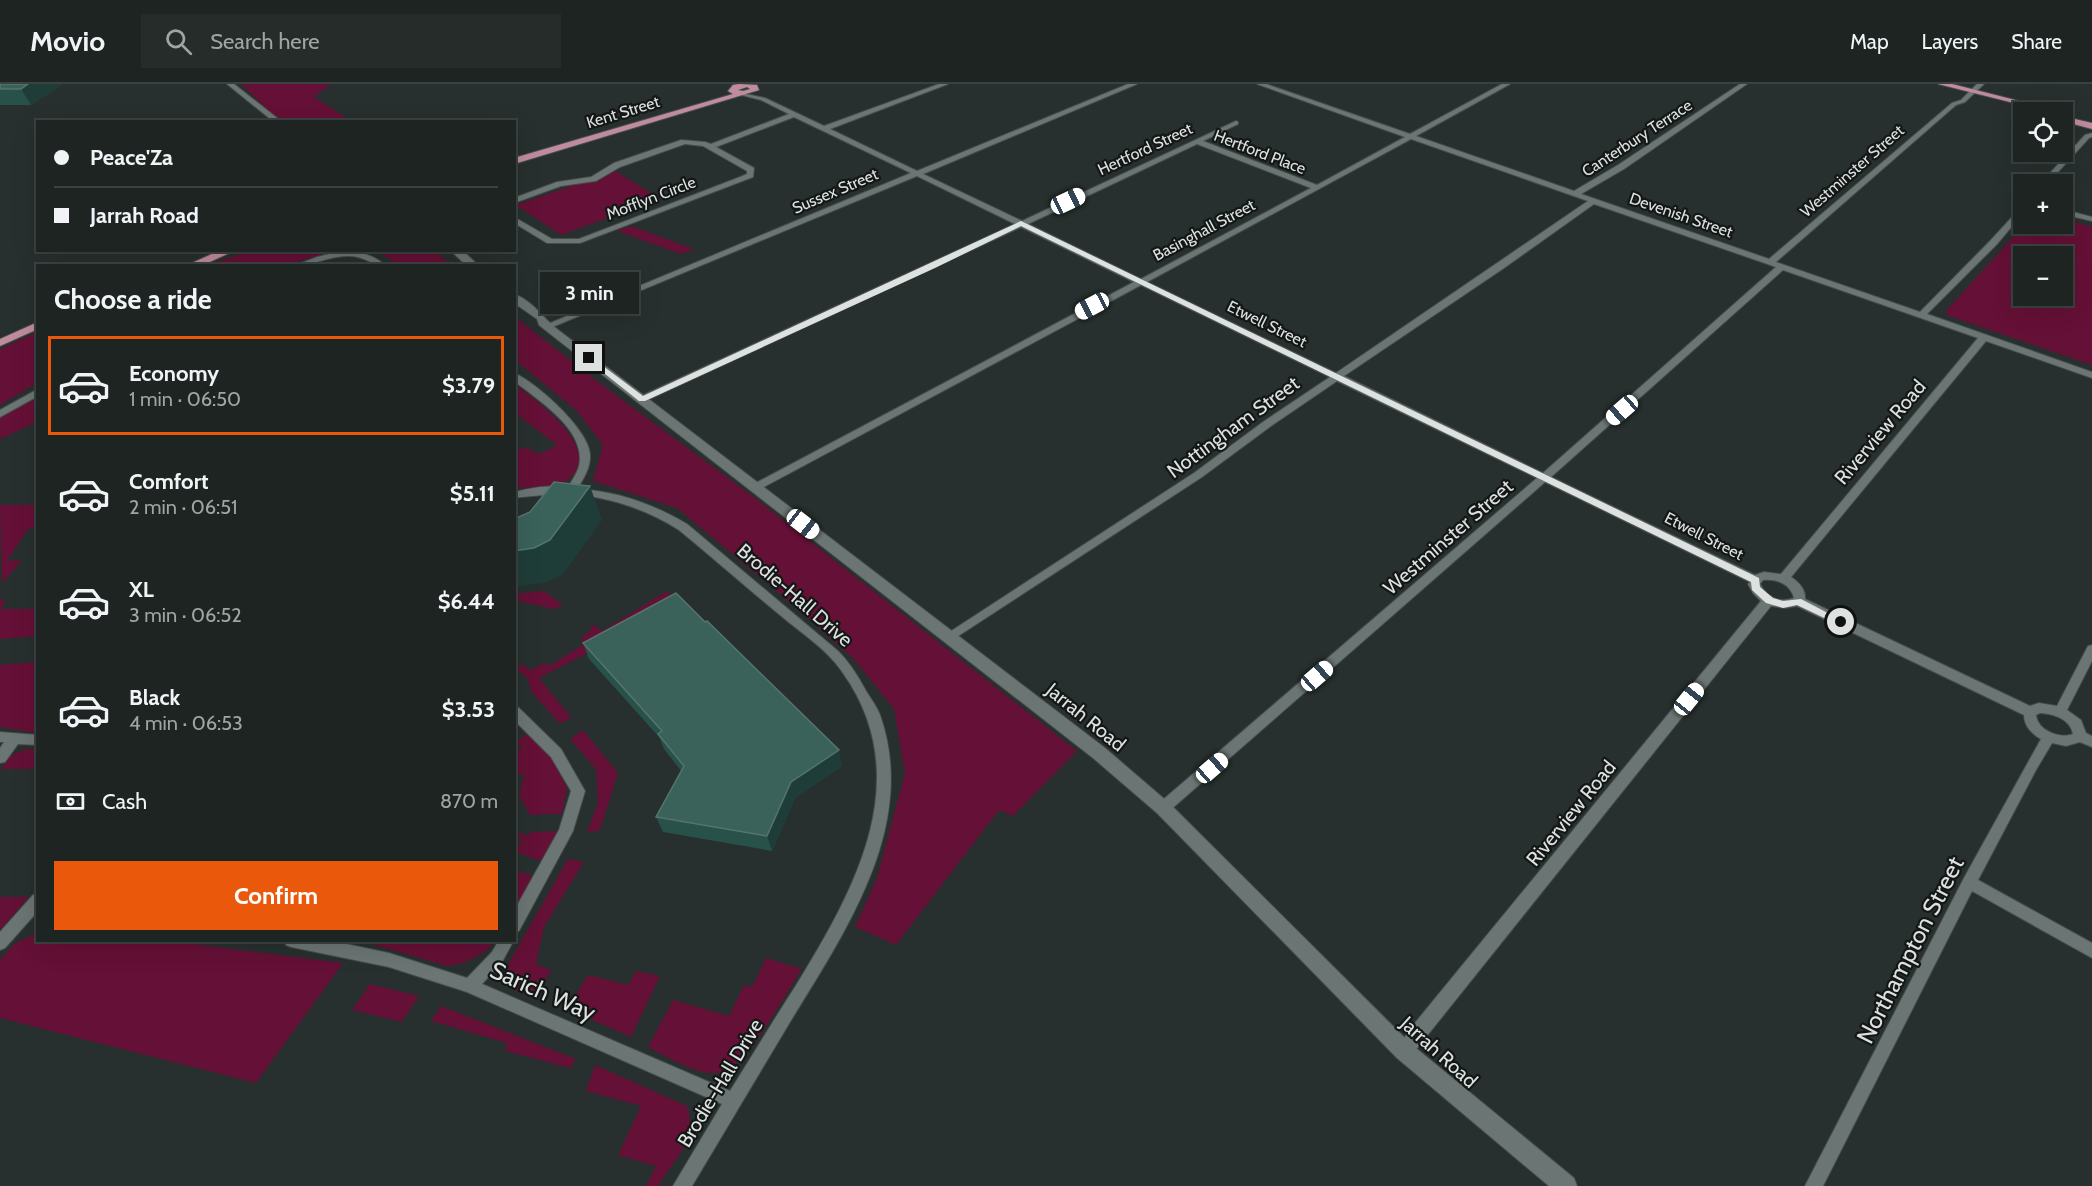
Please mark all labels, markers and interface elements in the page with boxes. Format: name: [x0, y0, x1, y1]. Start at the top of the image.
search box: [141, 14, 561, 68]
text: Movio: [30, 24, 105, 58]
icon: search: [162, 25, 195, 58]
text: Search here: [210, 28, 320, 55]
text: Map: [1850, 29, 1889, 54]
text: Layers: [1922, 29, 1978, 54]
text: Share: [2011, 29, 2062, 54]
street label: Kent Street: [584, 92, 663, 132]
street label: Canterbury Terrace: [1578, 95, 1696, 181]
map controls: [2013, 102, 2073, 306]
button: locate: [2013, 102, 2073, 162]
street label: Hertford Street: [1095, 119, 1196, 179]
street label: Westminster Street: [1796, 120, 1908, 221]
street label: Hertford Place: [1211, 126, 1309, 178]
text: Peace'Za: [90, 144, 173, 171]
street label: Sussex Street: [789, 164, 881, 218]
street label: Mofflyn Circle: [604, 172, 698, 224]
button: +: [2013, 174, 2073, 234]
car: [1048, 185, 1088, 217]
street label: Devenish Street: [1627, 188, 1736, 242]
street label: Basinghall Street: [1150, 195, 1259, 265]
text: Jarrah Road: [90, 202, 199, 229]
button: −: [2013, 246, 2073, 306]
callout: 3 min: [540, 271, 638, 313]
text: 3 min: [565, 281, 614, 305]
text: Choose a ride: [54, 283, 212, 316]
car: [1072, 290, 1112, 322]
street label: Etwell Street: [1224, 297, 1310, 352]
route end: [575, 344, 602, 371]
icon: car: [57, 359, 111, 413]
text: Economy: [129, 360, 219, 387]
street label: Nottingham Street: [1162, 371, 1304, 483]
text: $3.79: [442, 372, 495, 399]
street label: Riverview Road: [1829, 375, 1931, 489]
text: 1 min · 06:50: [129, 387, 241, 411]
car: [1603, 391, 1641, 429]
icon: car: [57, 467, 111, 521]
text: Comfort: [129, 468, 208, 495]
street label: Westminster Street: [1378, 474, 1518, 600]
text: $5.11: [450, 480, 495, 507]
text: 2 min · 06:51: [129, 495, 238, 519]
car: [783, 506, 823, 542]
street label: Etwell Street: [1661, 508, 1747, 564]
street label: Brodie-Hall Drive: [732, 538, 858, 652]
icon: car: [57, 575, 111, 629]
text: XL: [129, 576, 154, 603]
text: $6.44: [438, 588, 495, 615]
text: 3 min · 06:52: [129, 603, 242, 627]
route start: [1827, 608, 1854, 635]
car: [1298, 657, 1336, 695]
street label: Jarrah Road: [1041, 677, 1131, 756]
car: [1671, 679, 1707, 719]
icon: car: [57, 683, 111, 737]
text: Black: [129, 684, 180, 711]
text: $3.53: [442, 696, 495, 723]
text: 4 min · 06:53: [129, 711, 243, 735]
car: [1193, 749, 1231, 787]
street label: Riverview Road: [1521, 755, 1621, 871]
icon: cash: [54, 785, 87, 818]
text: Cash: [102, 788, 147, 815]
text: 870 m: [440, 789, 498, 813]
street label: Northampton Street: [1850, 852, 1970, 1048]
button: Confirm: [54, 861, 498, 930]
street label: Sarich Way: [486, 955, 600, 1027]
street label: Jarrah Road: [1395, 1011, 1482, 1093]
street label: Brodie-Hall Drive: [672, 1015, 768, 1151]

